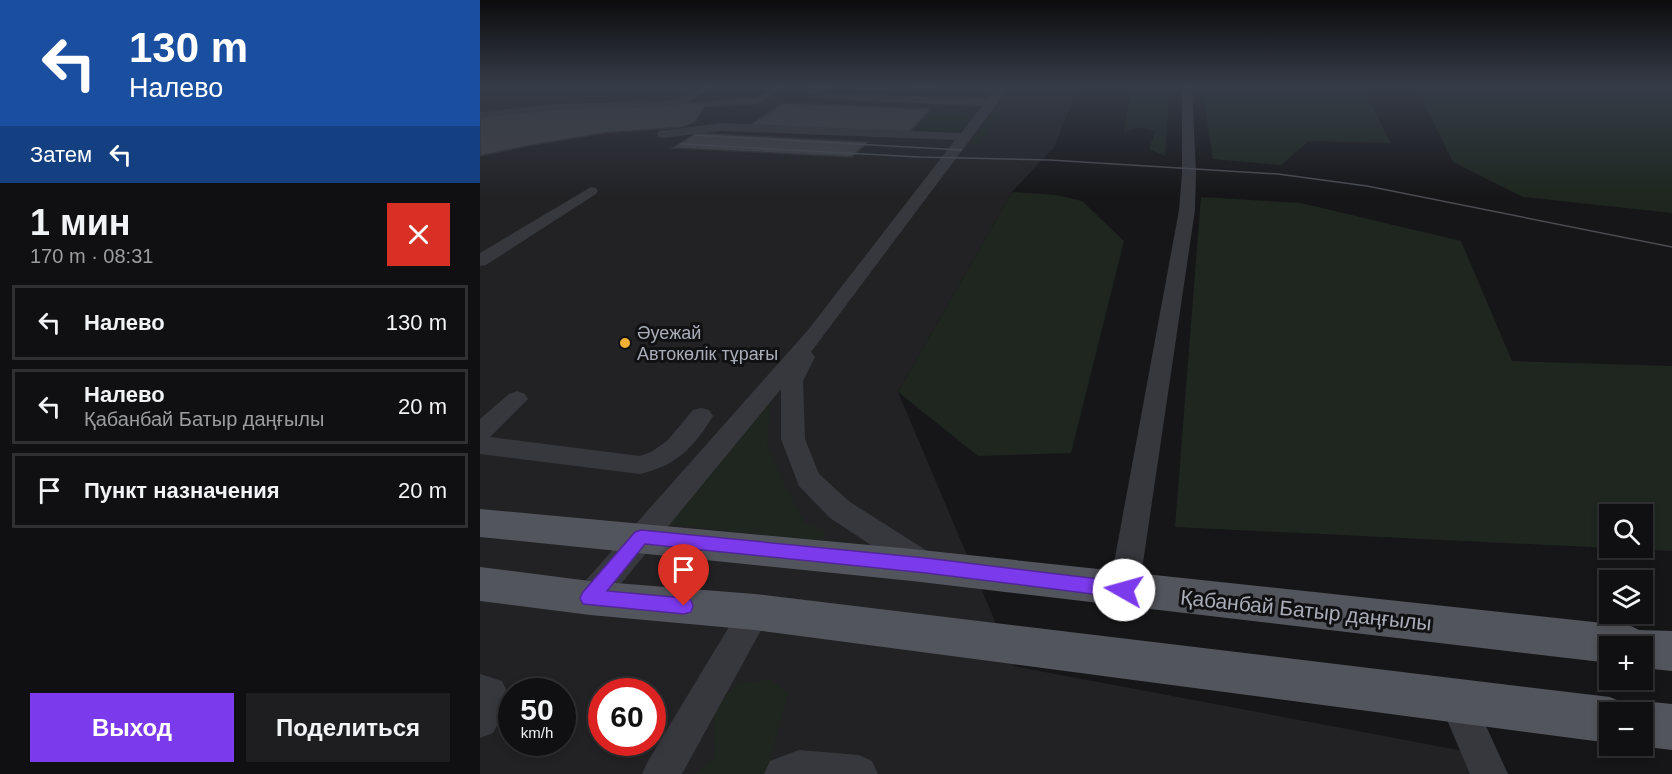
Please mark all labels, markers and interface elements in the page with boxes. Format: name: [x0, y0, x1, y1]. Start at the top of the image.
icon: left: [30, 24, 108, 102]
text: 130 m: [129, 24, 248, 71]
text: Налево: [129, 73, 223, 103]
icon: left: [104, 138, 137, 171]
text: Затем: [30, 142, 92, 167]
text: 1 мин: [30, 202, 131, 243]
button: close: [387, 203, 450, 266]
text: 170 m · 08:31: [30, 245, 153, 267]
icon: left: [33, 306, 66, 339]
text: Налево: [84, 310, 165, 335]
text: 130 m: [386, 310, 447, 335]
place label: Әуежай Автокөлік тұрағы: [637, 323, 778, 364]
marker: Әуежай Автокөлік тұрағы: [618, 336, 632, 350]
text: Налево: [84, 382, 165, 407]
icon: left: [33, 390, 66, 423]
text: 20 m: [398, 394, 447, 419]
text: Қабанбай Батыр даңғылы: [84, 408, 324, 430]
icon: arrive: [33, 474, 66, 507]
text: Пункт назначения: [84, 478, 280, 503]
text: 20 m: [398, 478, 447, 503]
map controls: [1599, 504, 1653, 756]
button: search: [1599, 504, 1653, 558]
pin: [658, 544, 709, 606]
icon: arrive: [667, 553, 700, 586]
position arrow: [1092, 558, 1156, 622]
button: layers: [1599, 570, 1653, 624]
street label: Қабанбай Батыр даңғылы: [1179, 585, 1433, 635]
button: +: [1599, 636, 1653, 690]
speed limit sign: 60: [588, 678, 666, 756]
button: Выход: [30, 693, 234, 762]
button: Поделиться: [246, 693, 450, 762]
text: 50: [520, 693, 554, 726]
button: −: [1599, 702, 1653, 756]
text: km/h: [521, 724, 553, 741]

